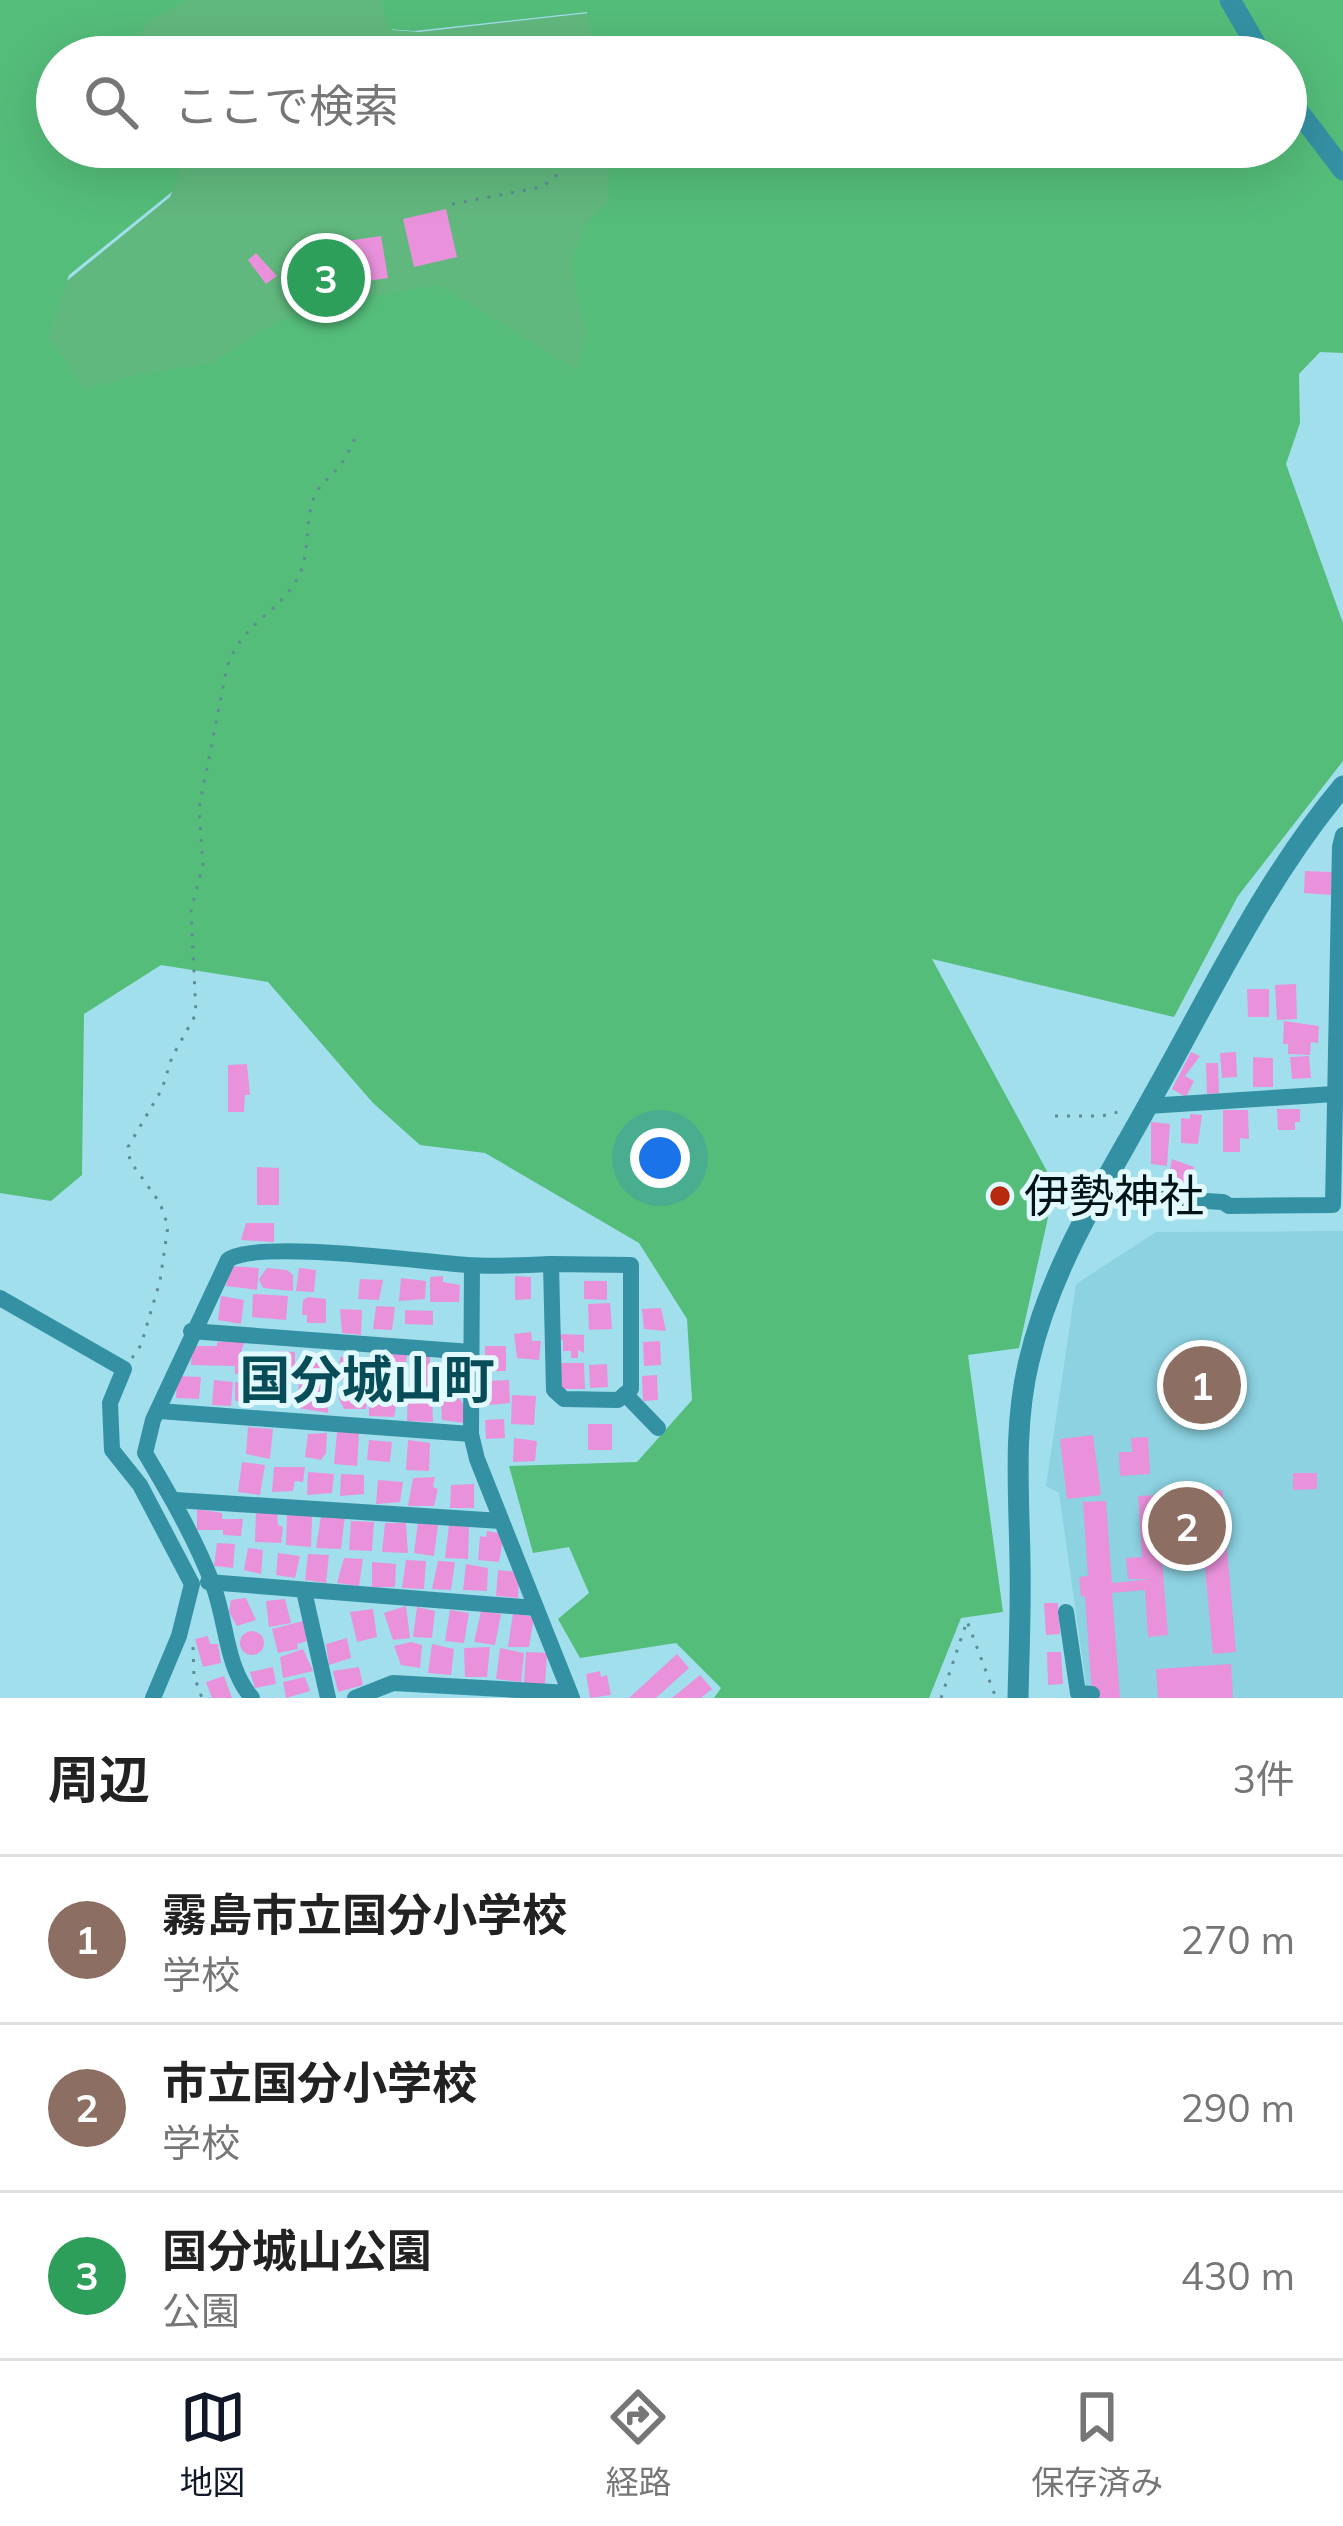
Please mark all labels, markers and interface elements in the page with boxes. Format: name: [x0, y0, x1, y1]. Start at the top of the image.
search box: [36, 36, 1307, 168]
icon: search: [78, 69, 144, 135]
text: ここで検索: [174, 77, 399, 133]
pin: 3: [287, 233, 365, 323]
your location: [630, 1128, 690, 1188]
place label: 伊勢神社: [1024, 1167, 1204, 1223]
marker: 伊勢神社: [987, 1183, 1013, 1209]
pin: 1: [1163, 1340, 1241, 1430]
district label: 国分城山町: [239, 1347, 495, 1411]
pin: 2: [1148, 1481, 1226, 1571]
text: 周辺: [48, 1747, 150, 1811]
text: 3件: [1233, 1754, 1295, 1803]
text: 霧島市立国分小学校: [162, 1886, 567, 1942]
text: 1: [75, 1915, 99, 1964]
text: 270 m: [1180, 1915, 1295, 1964]
text: 学校: [162, 1950, 240, 1999]
text: 市立国分小学校: [162, 2054, 477, 2110]
text: 2: [75, 2083, 99, 2132]
text: 290 m: [1180, 2083, 1295, 2132]
text: 学校: [162, 2118, 240, 2167]
text: 国分城山公園: [162, 2222, 432, 2278]
text: 3: [75, 2251, 99, 2300]
text: 430 m: [1180, 2251, 1295, 2300]
text: 公園: [162, 2286, 240, 2335]
tab: 地図: [180, 2384, 246, 2504]
tab: 経路: [605, 2384, 671, 2504]
tab: 保存済み: [1031, 2384, 1163, 2504]

